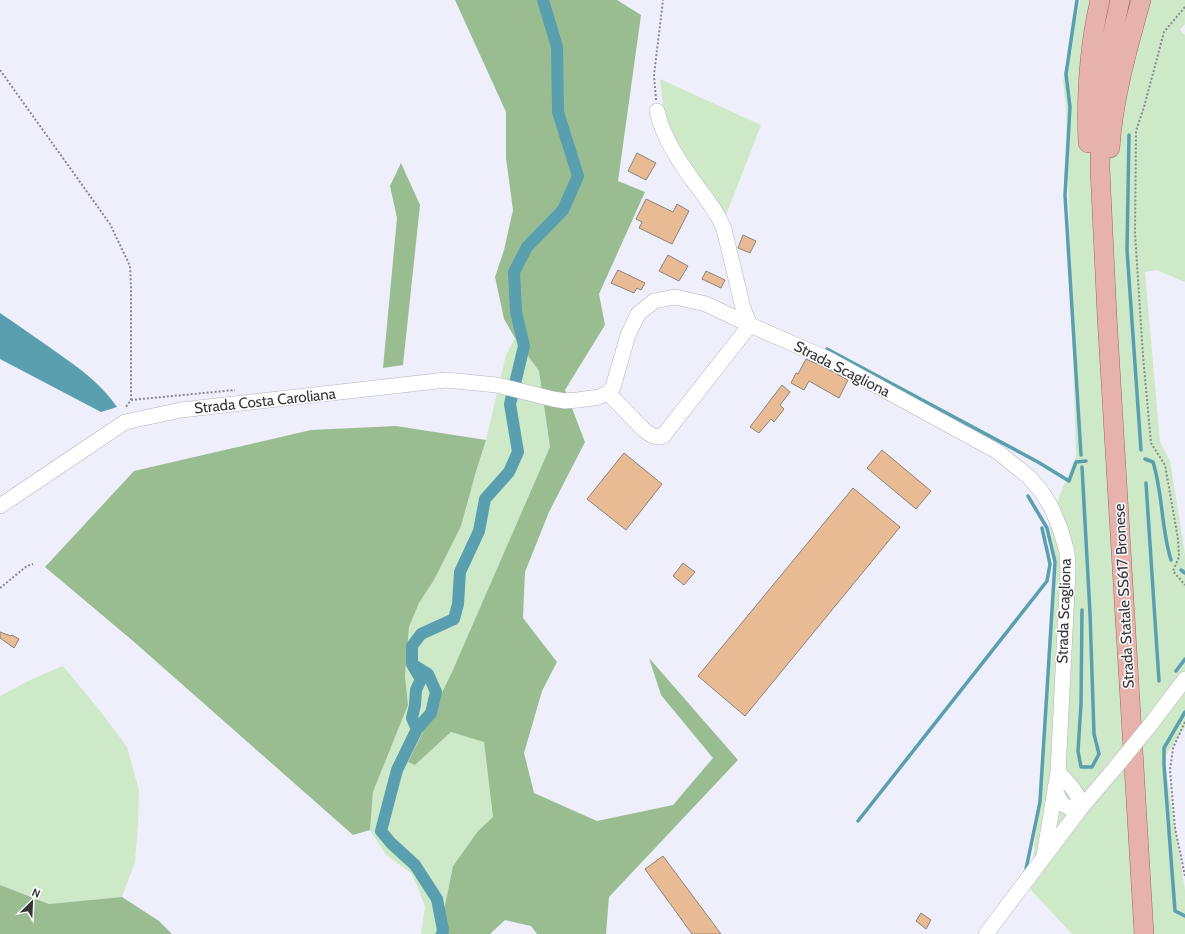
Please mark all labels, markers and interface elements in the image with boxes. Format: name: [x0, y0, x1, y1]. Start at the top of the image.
street label: Strada Scagliona: [791, 337, 894, 401]
street label: Strada Costa Caroliana: [193, 385, 337, 417]
street label: Strada Statale SS617 Bronese: [1110, 503, 1138, 689]
street label: Strada Scagliona: [1053, 557, 1075, 664]
north arrow: [12, 882, 52, 922]
text: N: [30, 885, 42, 901]

